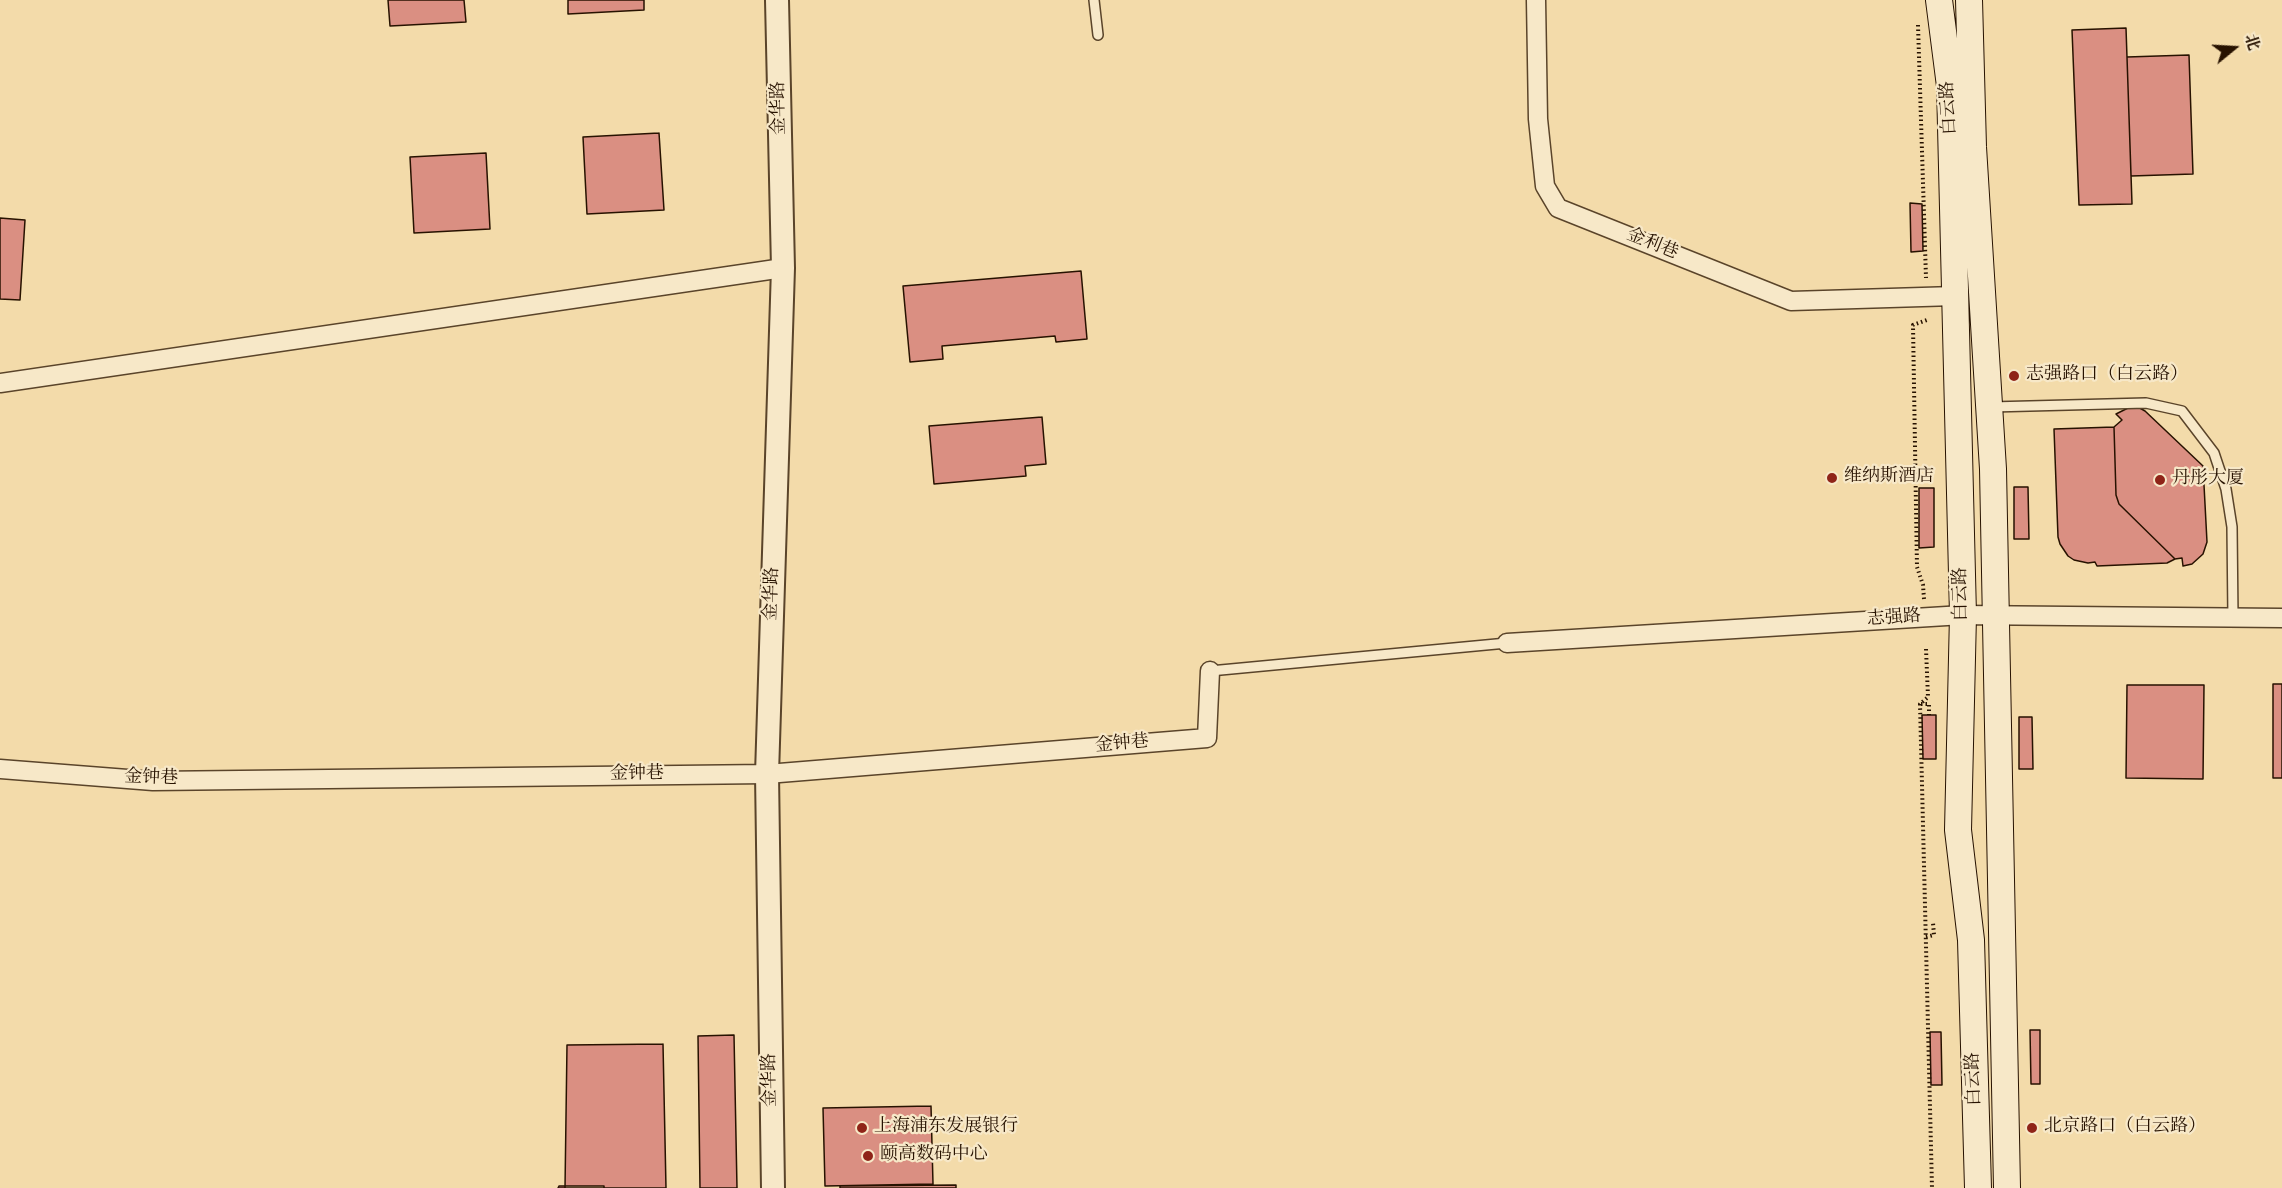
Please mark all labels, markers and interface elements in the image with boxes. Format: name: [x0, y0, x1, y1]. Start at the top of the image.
north arrow: [2204, 18, 2264, 78]
text: 北: [2238, 31, 2264, 53]
street label: 白云路: [1938, 80, 1962, 136]
street label: 金华路: [769, 81, 791, 135]
street label: 金利巷: [1623, 225, 1681, 265]
place label: 志强路口（白云路）: [2026, 365, 2188, 387]
marker: 志强路口（白云路）: [2007, 369, 2021, 383]
place label: 维纳斯酒店: [1844, 467, 1934, 489]
place label: 丹彤大厦: [2172, 469, 2244, 491]
marker: 维纳斯酒店: [1825, 471, 1839, 485]
marker: 丹彤大厦: [2153, 473, 2167, 487]
street label: 金华路: [761, 567, 785, 621]
street label: 白云路: [1951, 567, 1973, 621]
street label: 志强路: [1866, 606, 1922, 632]
street label: 金钟巷: [1094, 732, 1150, 758]
street label: 金钟巷: [610, 764, 664, 786]
street label: 金钟巷: [124, 767, 178, 791]
street label: 白云路: [1963, 1052, 1987, 1106]
street label: 金华路: [760, 1053, 782, 1107]
place label: 上海浦东发展银行: [874, 1117, 1018, 1139]
place label: 北京路口（白云路）: [2044, 1117, 2206, 1139]
marker: 上海浦东发展银行: [855, 1121, 869, 1135]
marker: 北京路口（白云路）: [2025, 1121, 2039, 1135]
place label: 颐高数码中心: [880, 1145, 988, 1167]
marker: 颐高数码中心: [861, 1149, 875, 1163]

